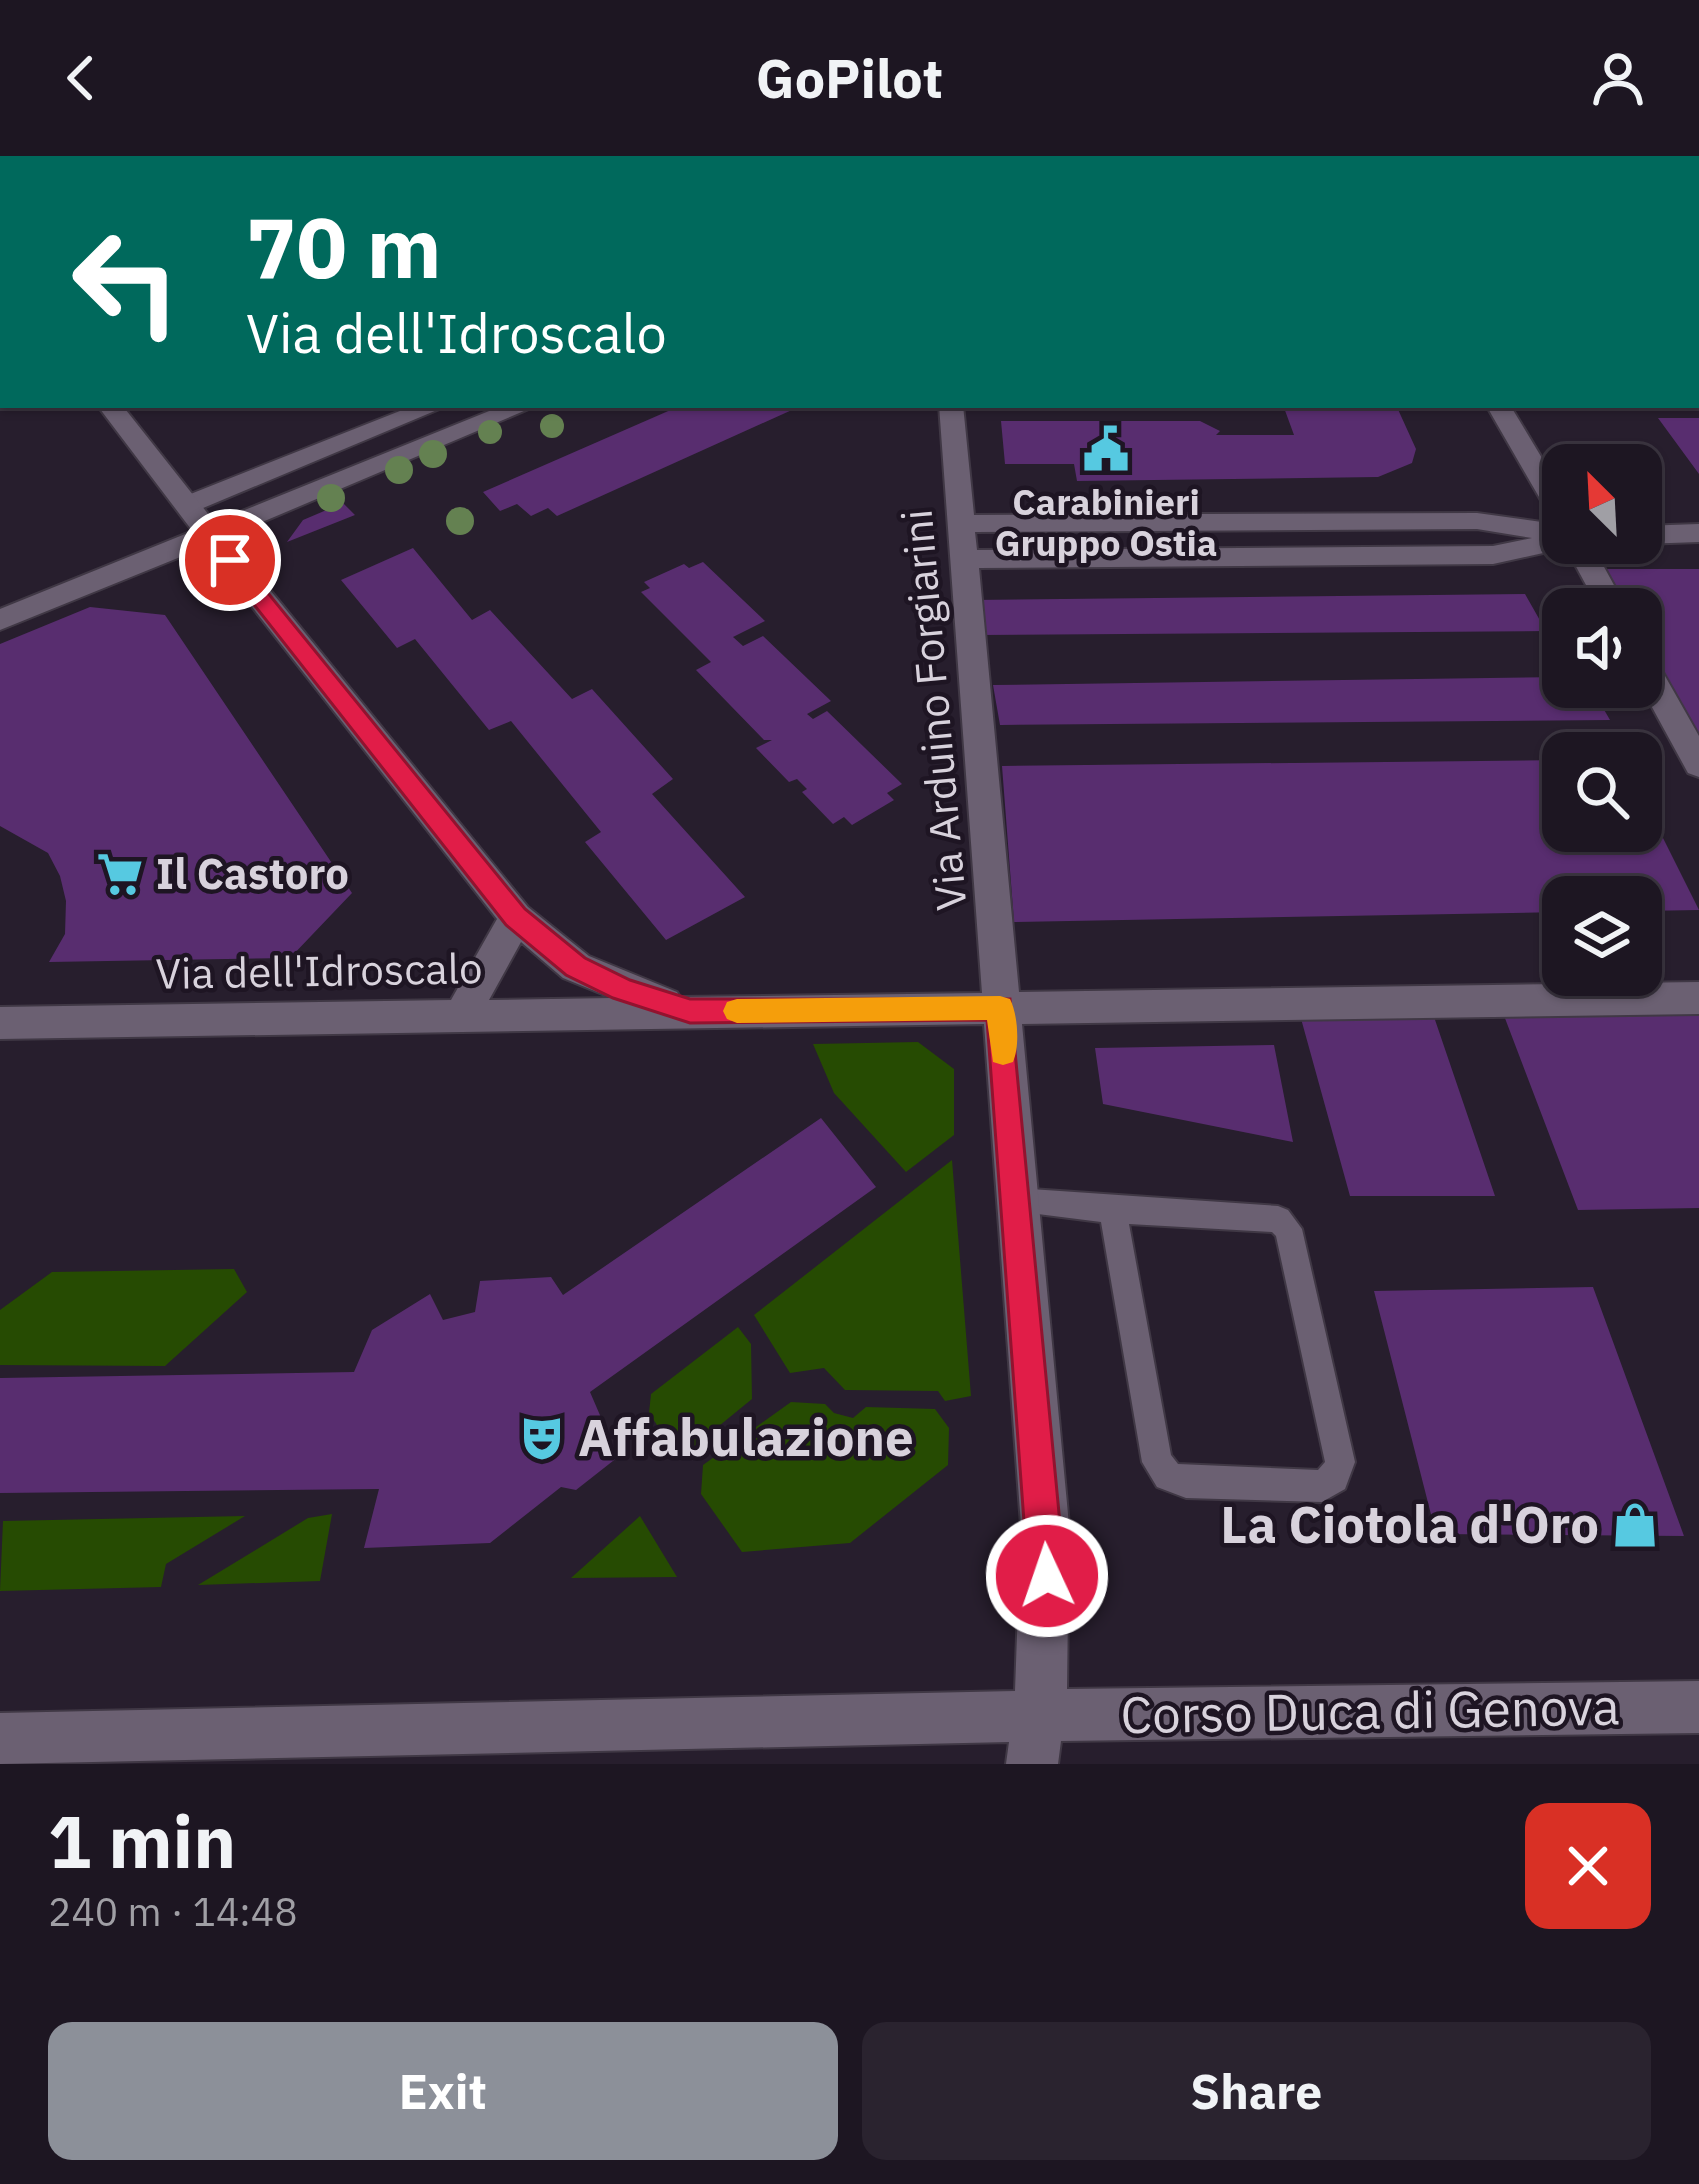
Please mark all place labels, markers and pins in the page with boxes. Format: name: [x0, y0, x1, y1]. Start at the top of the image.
public building icon: Carabinieri Gruppo Ostia: [1081, 424, 1131, 474]
place label: Carabinieri Gruppo Ostia: [995, 478, 1217, 566]
pin: [179, 509, 281, 611]
place label: Il Castoro: [156, 846, 349, 901]
supermarket icon: Il Castoro: [95, 849, 145, 899]
place label: Affabulazione: [578, 1404, 914, 1470]
theatre icon: Affabulazione: [517, 1413, 567, 1463]
place label: La Ciotola d'Oro: [1220, 1491, 1599, 1557]
shop icon: La Ciotola d'Oro: [1610, 1500, 1660, 1550]

